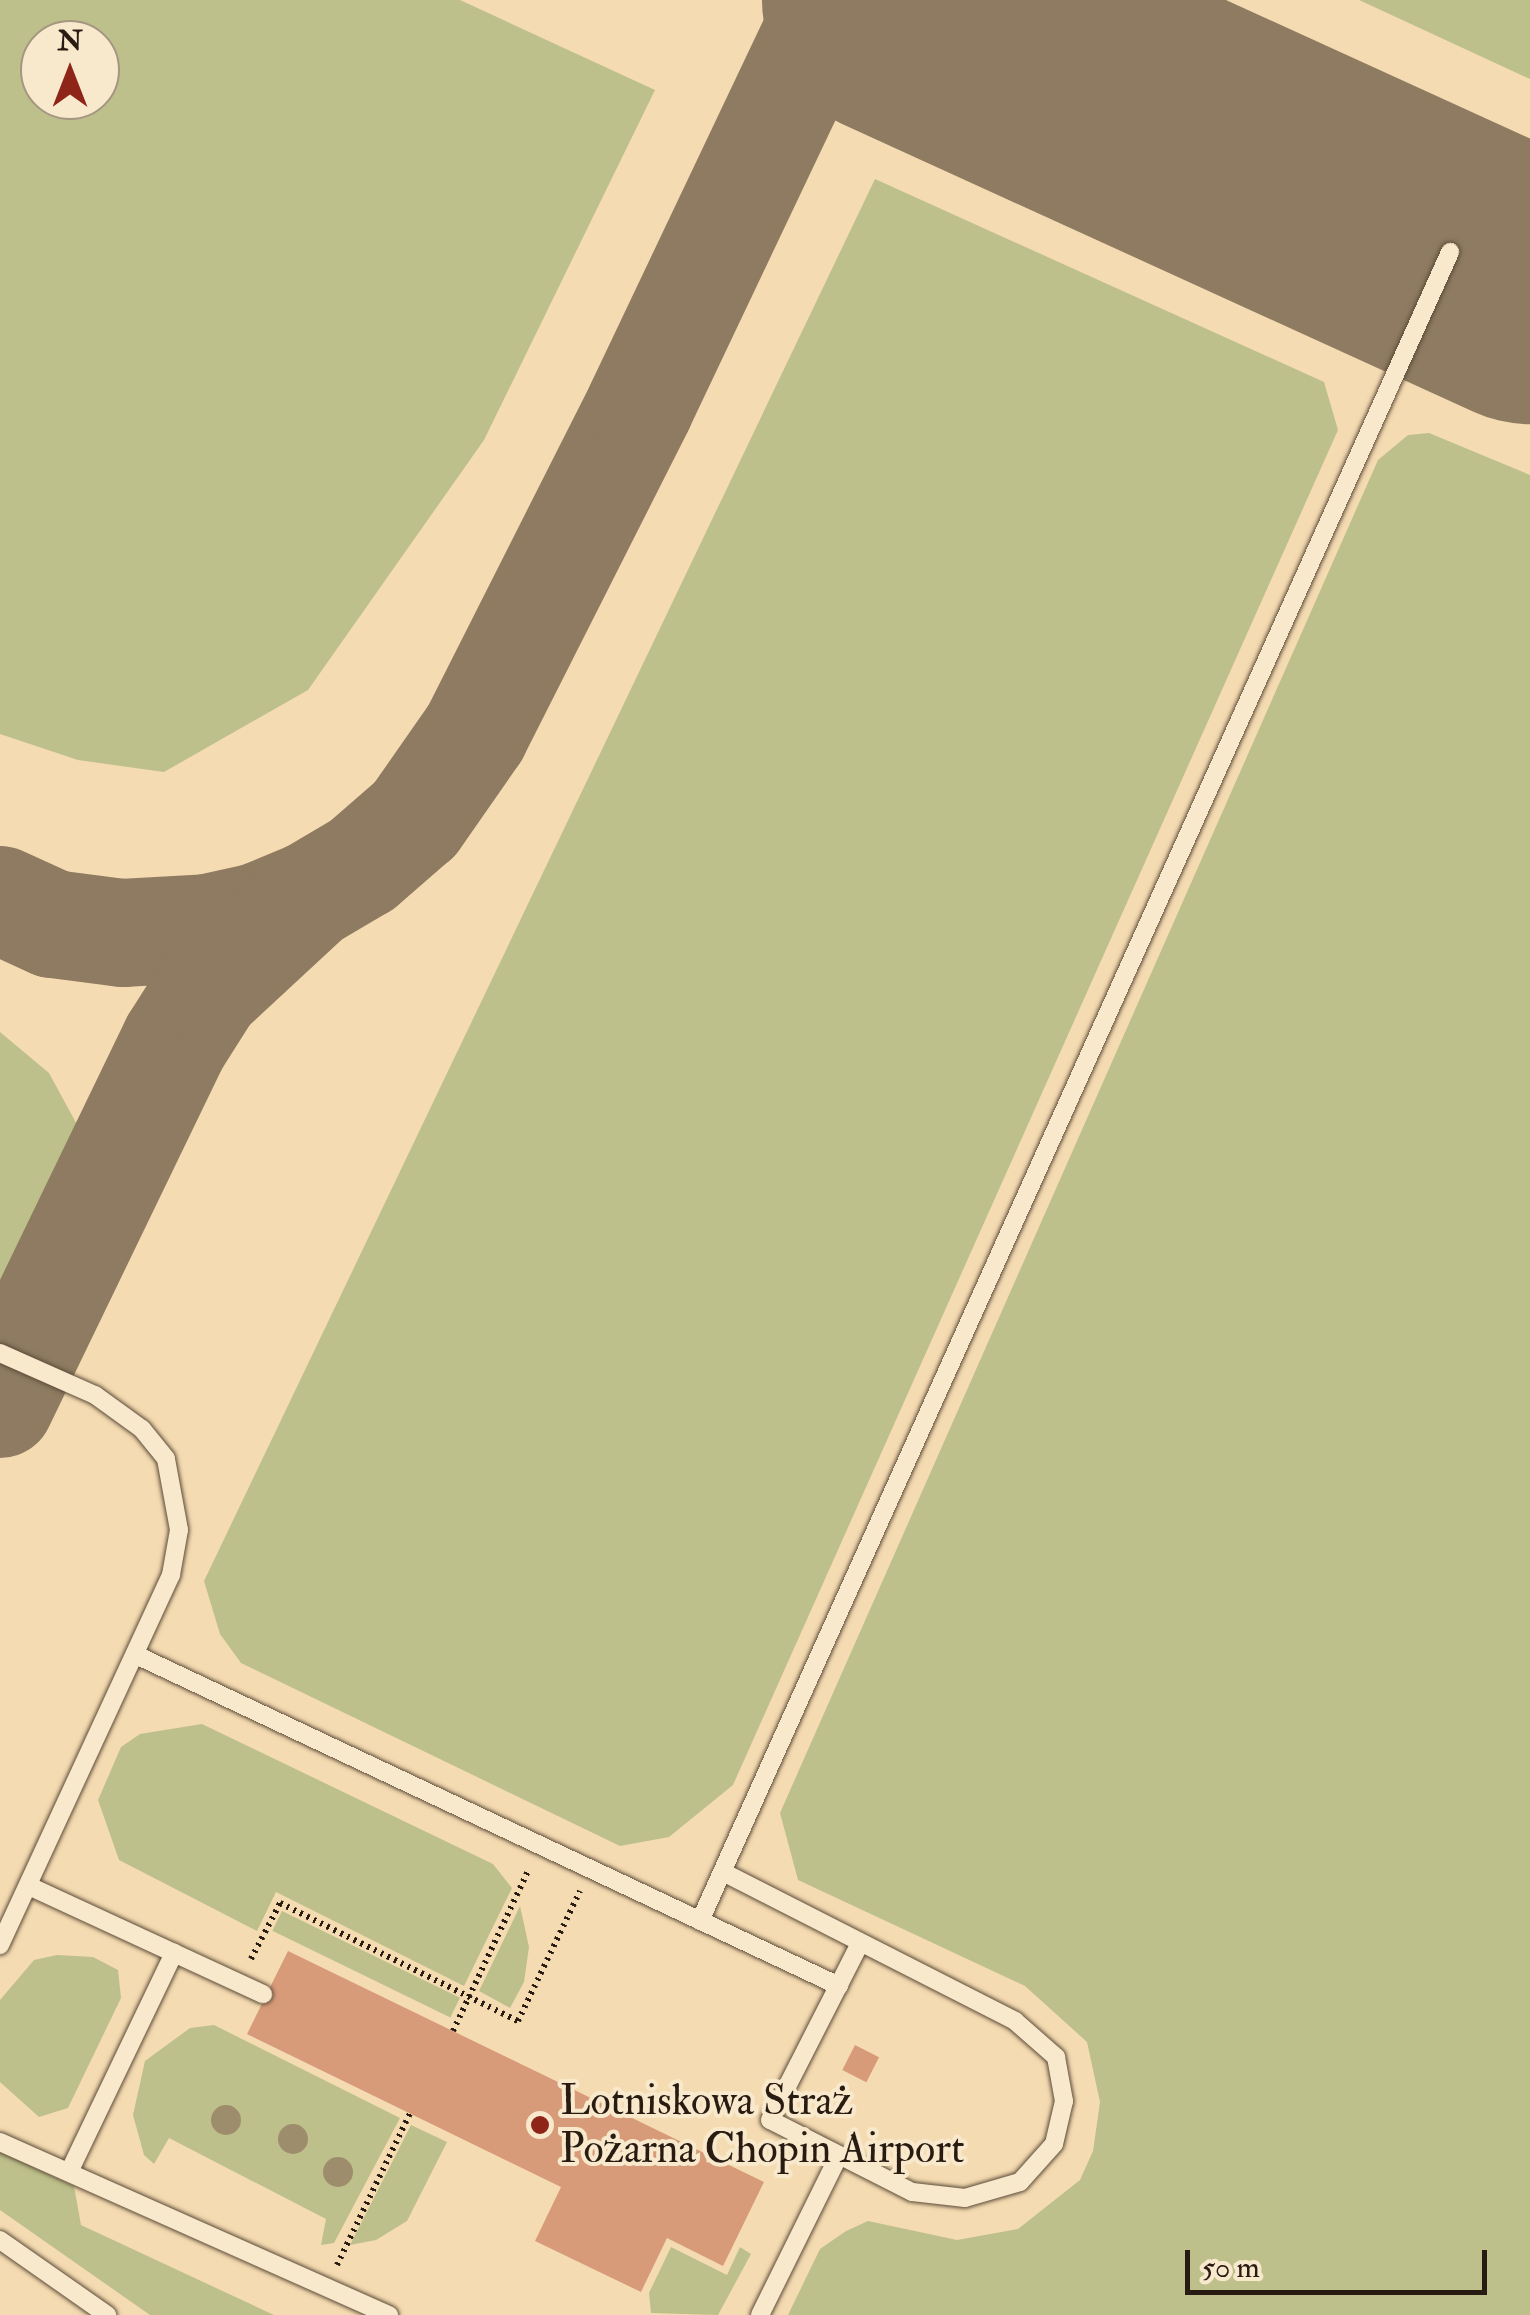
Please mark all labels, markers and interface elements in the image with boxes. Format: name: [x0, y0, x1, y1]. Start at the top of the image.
north arrow: [20, 20, 120, 120]
text: N: [57, 24, 83, 59]
place label: Lotniskowa Straż Pożarna Chopin Airport: [560, 2076, 965, 2174]
marker: Lotniskowa Straż Pożarna Chopin Airport: [529, 2114, 551, 2136]
scale bar: [1190, 2230, 1492, 2292]
text: 50 m: [1202, 2249, 1260, 2286]

